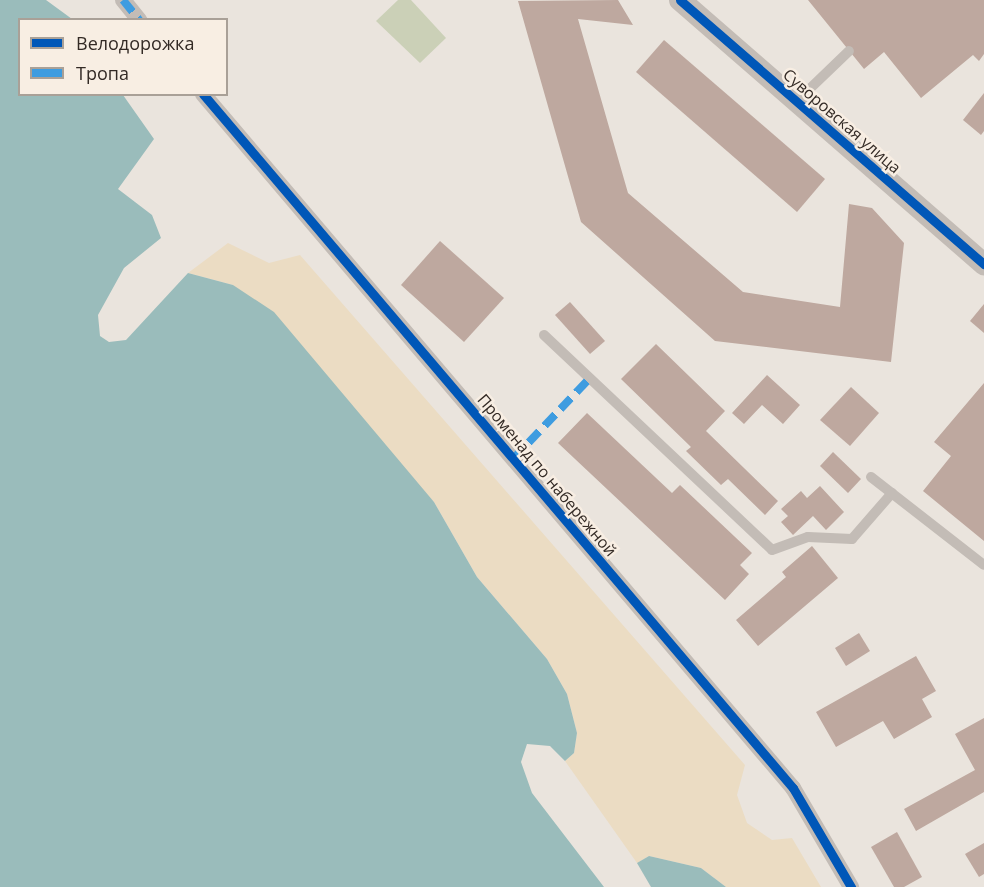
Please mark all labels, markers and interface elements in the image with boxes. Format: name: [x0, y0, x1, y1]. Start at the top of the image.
legend: [18, 18, 228, 96]
text: Велодорожка: [76, 31, 194, 55]
text: Тропа: [76, 61, 129, 85]
street label: Суворовская улица: [779, 65, 905, 177]
street label: Променад по набережной: [473, 390, 621, 560]

